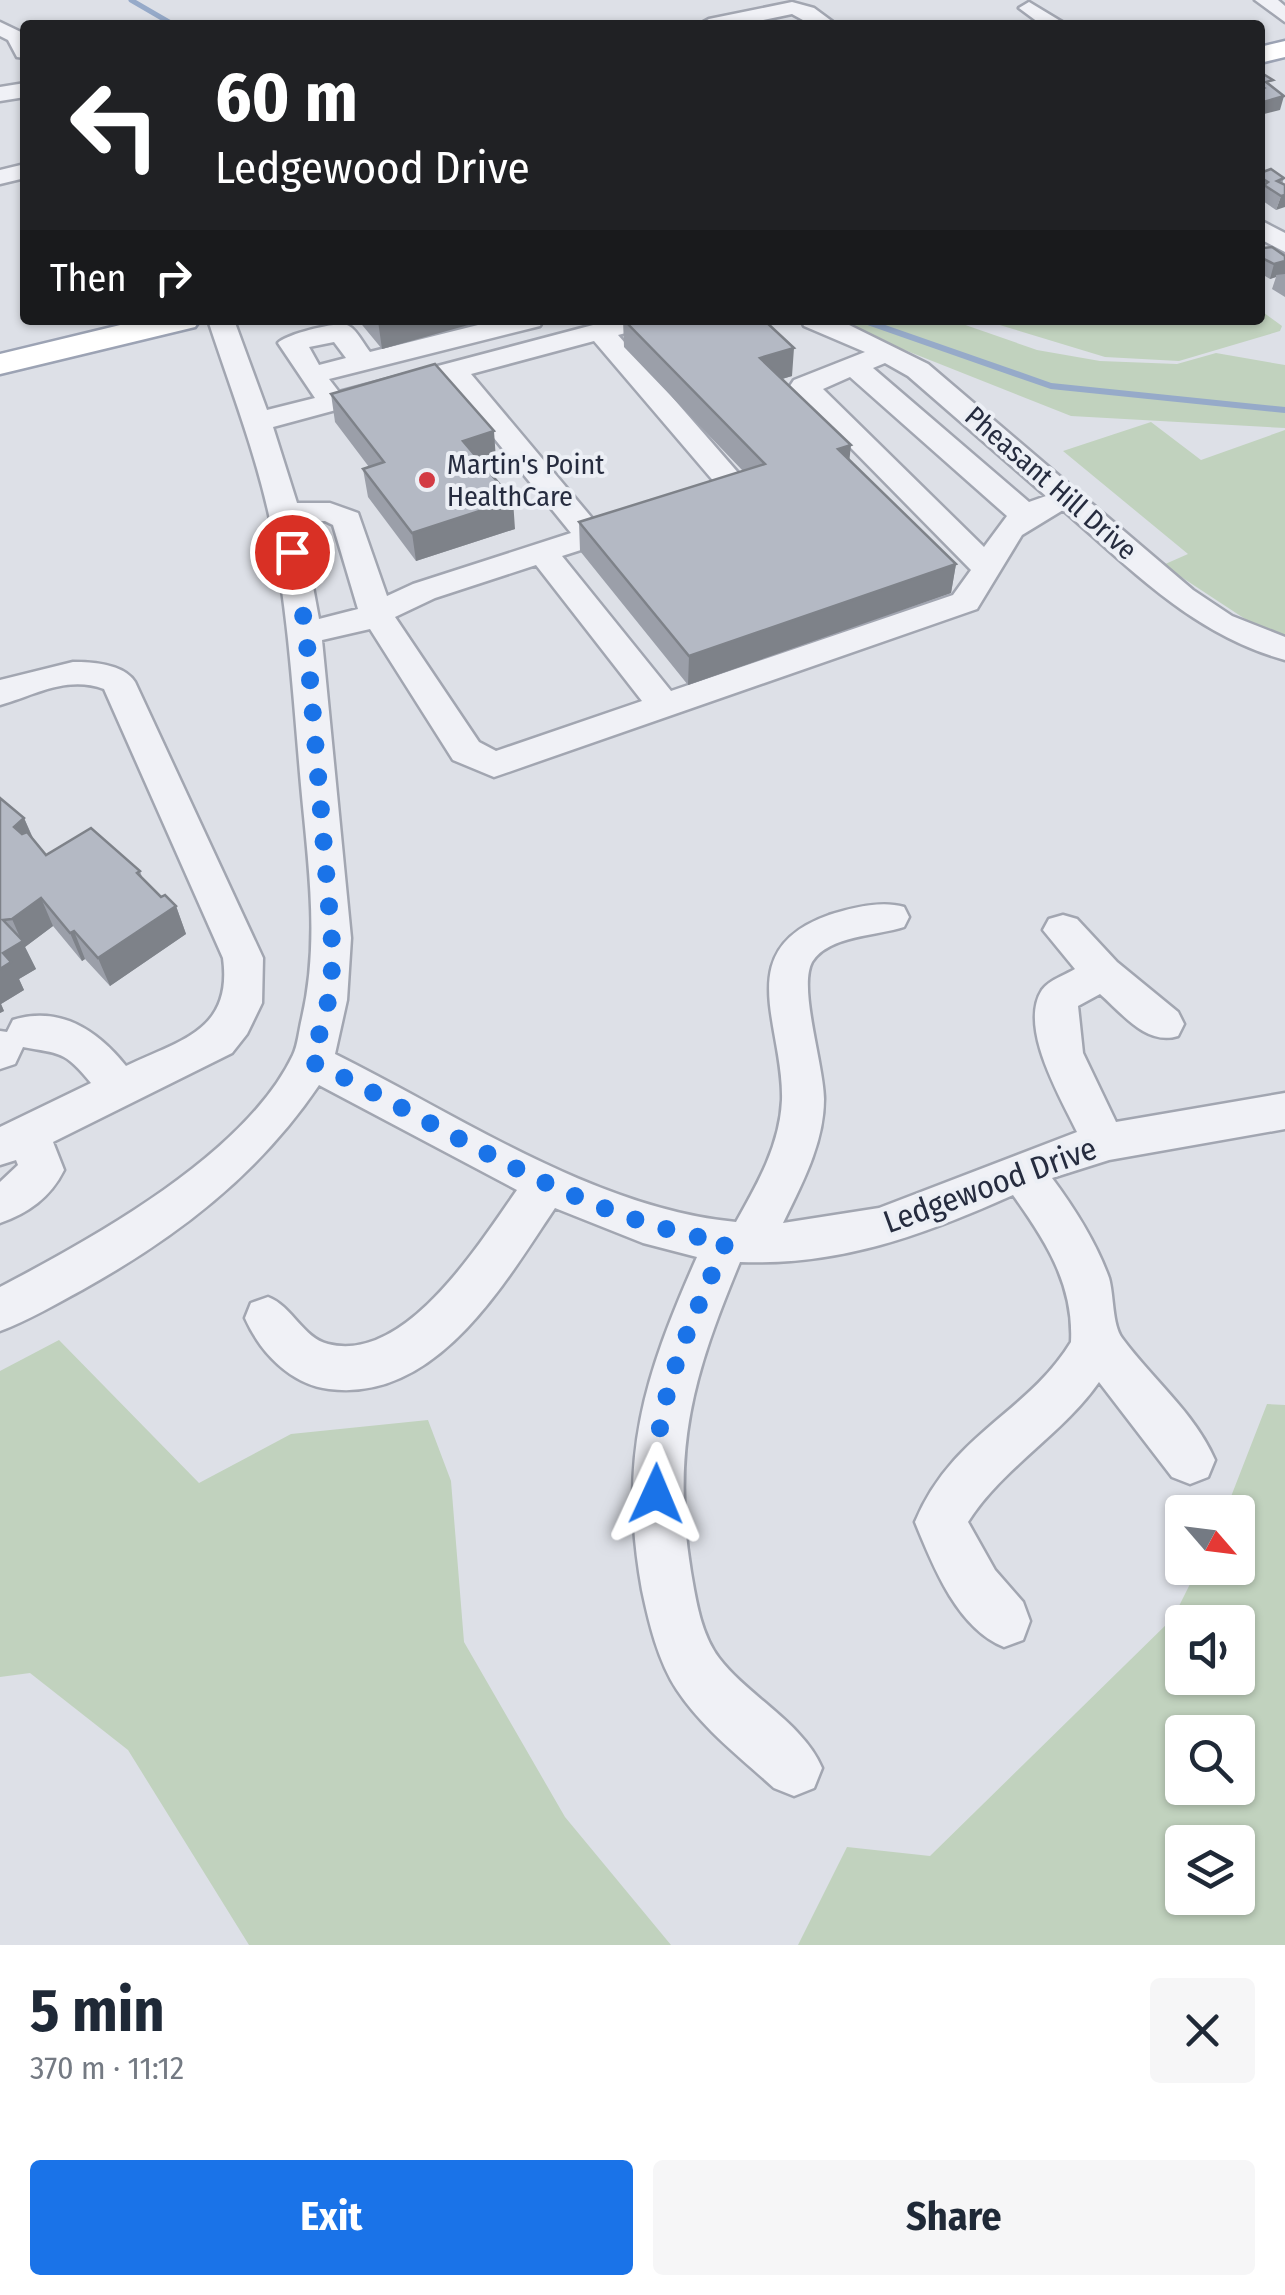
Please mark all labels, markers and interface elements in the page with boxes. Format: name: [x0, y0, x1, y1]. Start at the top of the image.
text: 60 m: [215, 56, 358, 140]
icon: left: [50, 60, 180, 190]
text: Ledgewood Drive: [215, 141, 530, 195]
icon: right: [146, 250, 201, 305]
text: Then: [50, 255, 126, 301]
street label: Pheasant Hill Drive: [958, 399, 1144, 567]
place label: Martin's Point HealthCare: [447, 448, 605, 513]
marker: Martin's Point HealthCare: [416, 469, 438, 491]
pin: [250, 510, 335, 595]
icon: arrive: [265, 525, 320, 580]
street label: Ledgewood Drive: [878, 1129, 1102, 1241]
position arrow: [604, 1442, 708, 1546]
north arrow: [1165, 1495, 1255, 1585]
map controls: [1165, 1495, 1255, 1915]
button: sound: [1165, 1605, 1255, 1695]
button: search: [1165, 1715, 1255, 1805]
button: layers: [1165, 1825, 1255, 1915]
text: 5 min: [30, 1975, 165, 2047]
button: close: [1150, 1978, 1255, 2083]
text: 370 m · 11:12: [30, 2049, 184, 2087]
button: Exit: [30, 2160, 633, 2275]
button: Share: [653, 2160, 1255, 2275]

